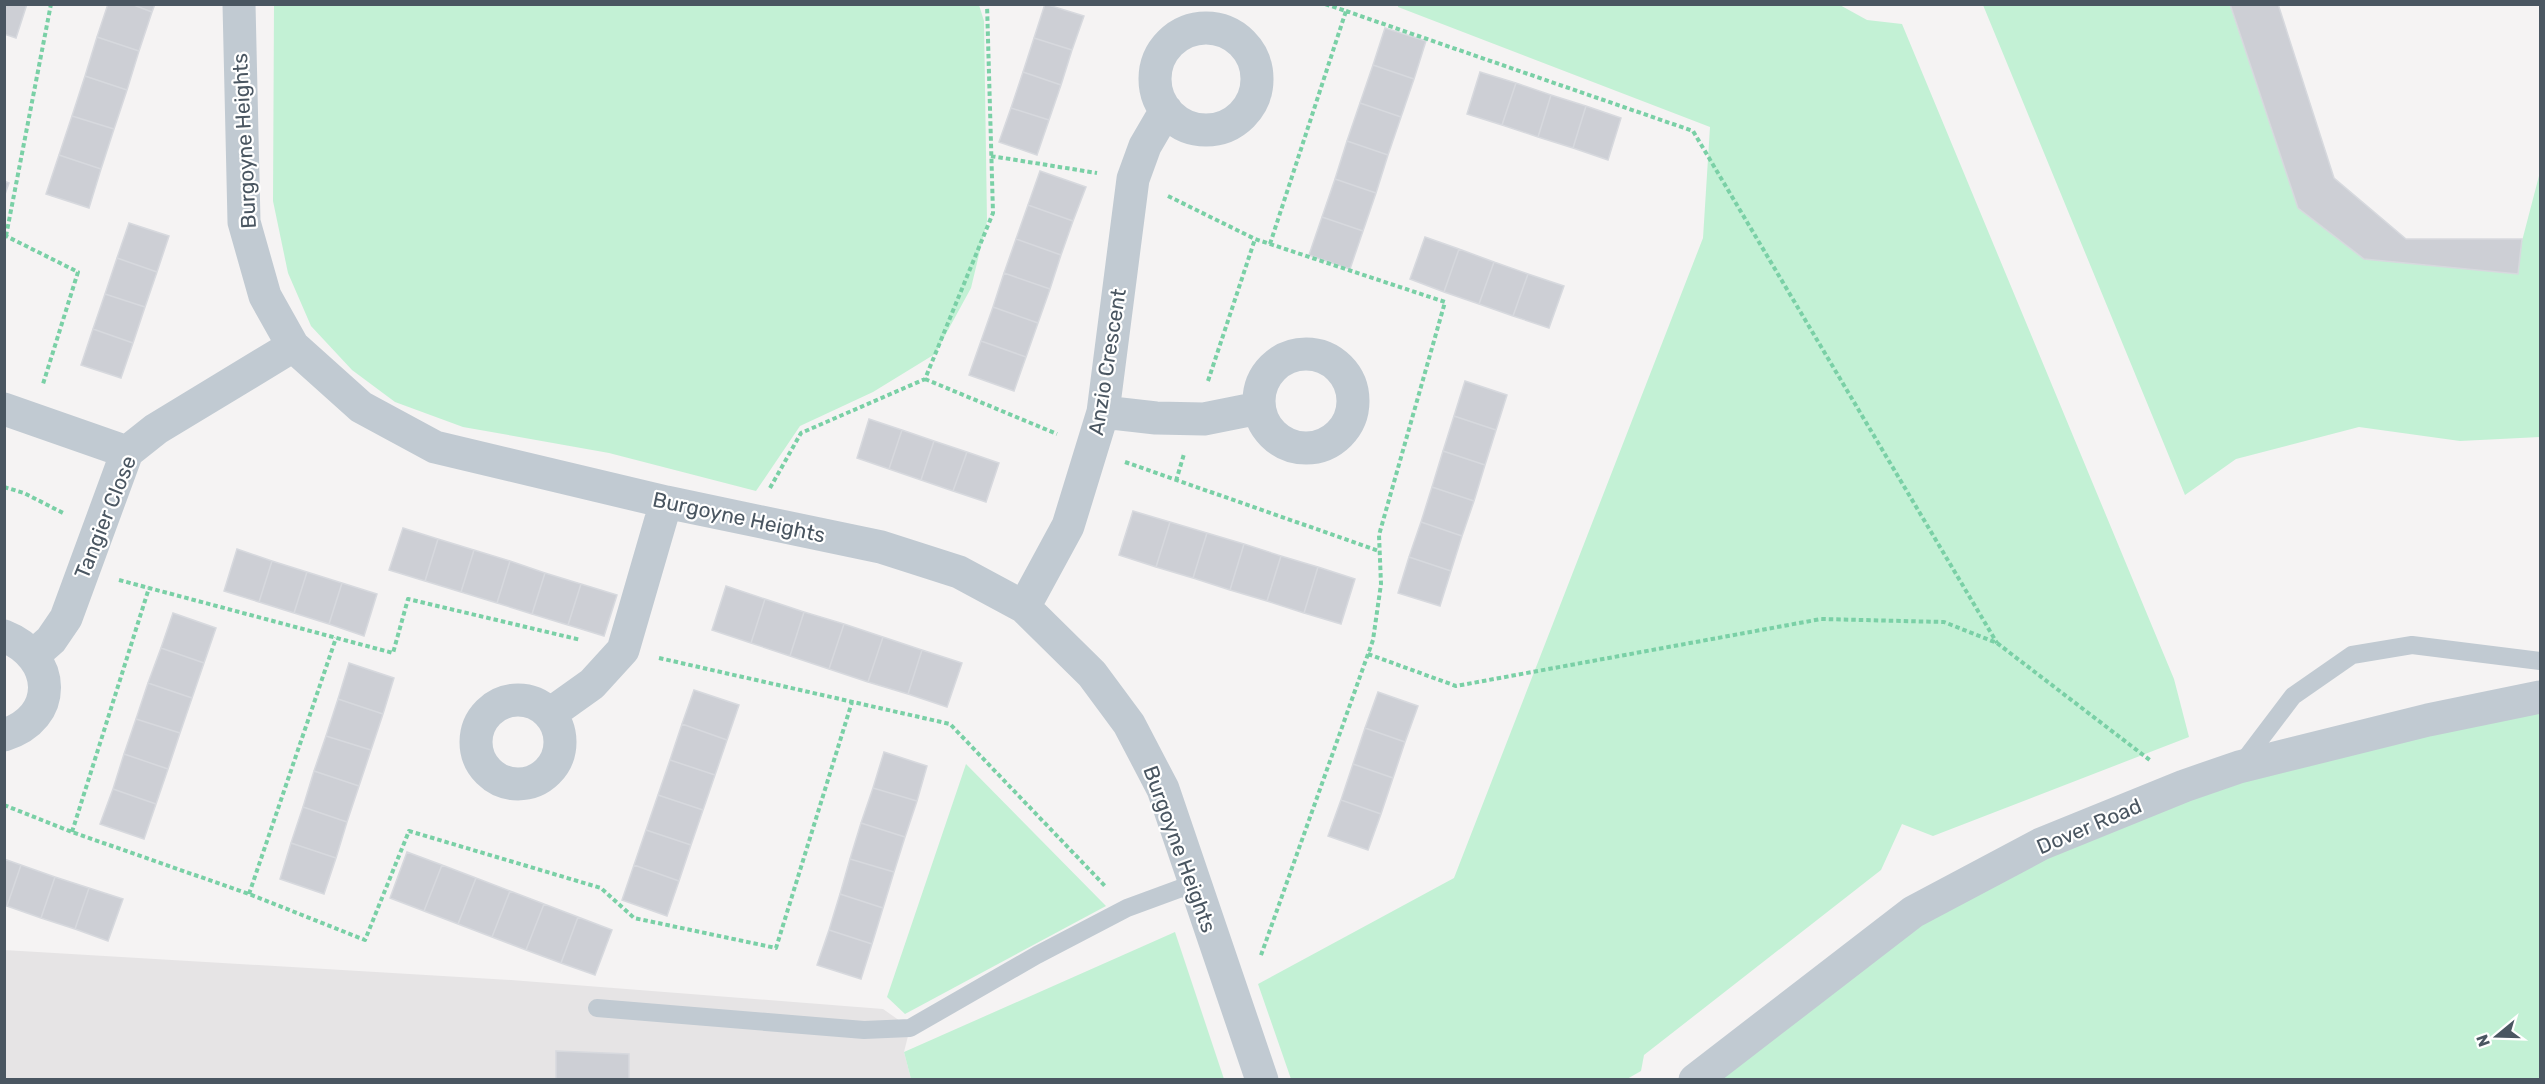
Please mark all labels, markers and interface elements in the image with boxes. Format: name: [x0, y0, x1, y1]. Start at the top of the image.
street label: Burgoyne Heights: [227, 53, 261, 229]
street label: Anzio Crescent: [1083, 287, 1131, 437]
street label: Tangier Close: [69, 452, 141, 582]
street label: Burgoyne Heights: [650, 487, 828, 547]
street label: Burgoyne Heights: [1138, 762, 1222, 936]
street label: Dover Road: [2033, 793, 2145, 859]
north arrow: [2467, 1006, 2527, 1066]
text: N: [2472, 1032, 2494, 1049]

